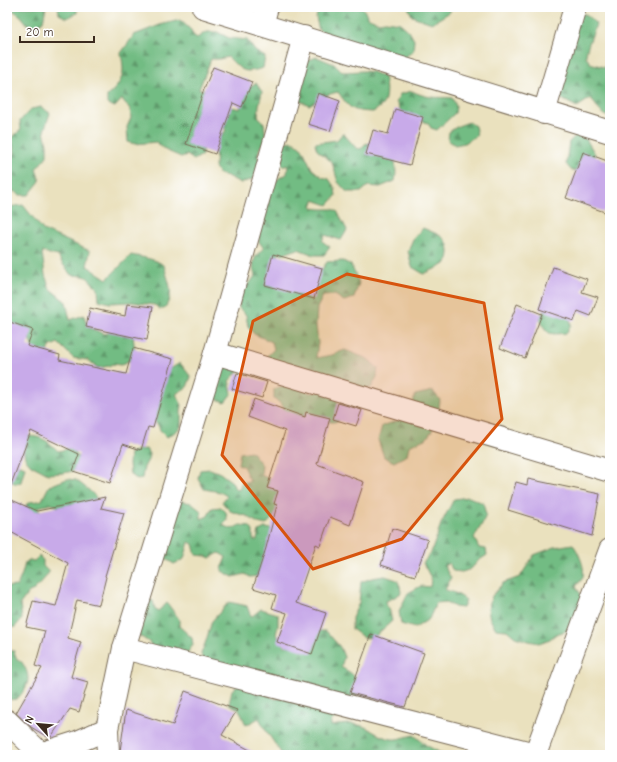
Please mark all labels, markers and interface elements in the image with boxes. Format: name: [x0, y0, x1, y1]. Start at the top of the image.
scale bar: [20, 18, 94, 44]
text: 20 m: [26, 25, 54, 39]
north arrow: [18, 704, 58, 744]
text: N: [22, 714, 37, 726]

